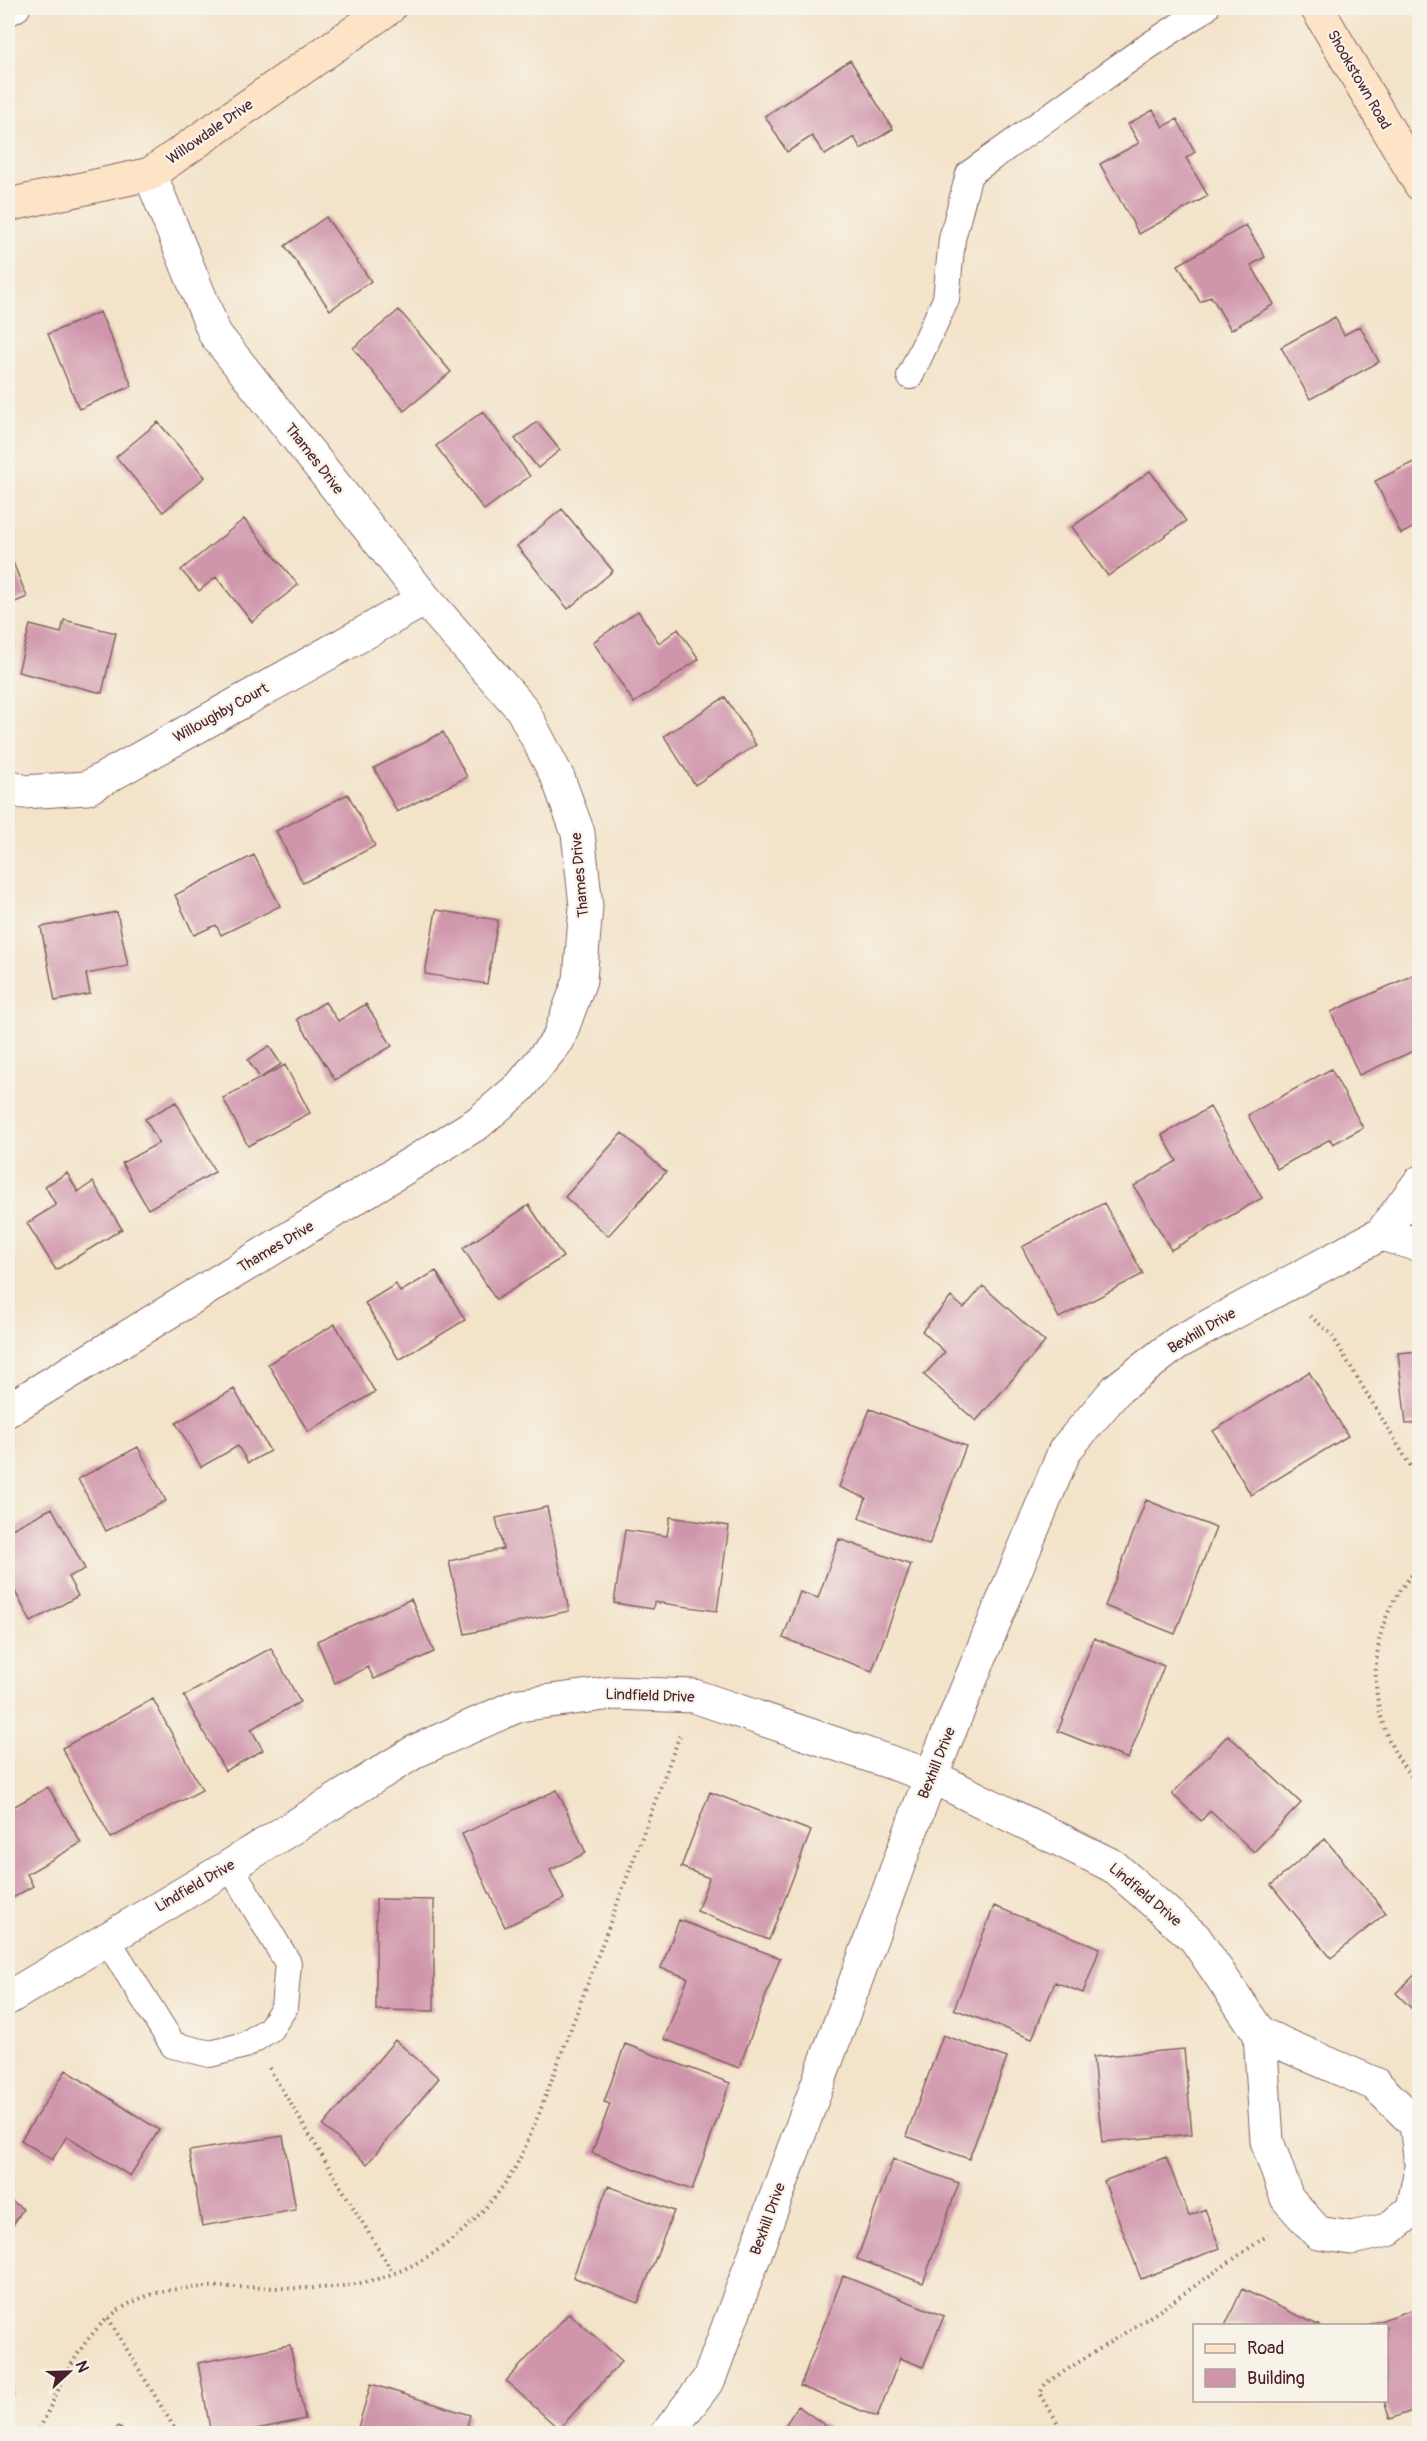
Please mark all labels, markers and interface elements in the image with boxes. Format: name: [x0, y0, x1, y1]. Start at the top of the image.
street label: Shookstown Road: [1323, 27, 1395, 133]
street label: Willowdale Drive: [163, 95, 257, 169]
street label: Thames Drive: [280, 420, 348, 499]
street label: Willoughby Court: [170, 678, 273, 747]
street label: Thames Drive: [567, 831, 593, 918]
street label: Thames Drive: [235, 1217, 318, 1277]
street label: Bexhill Drive: [1164, 1304, 1240, 1358]
street label: Lindfield Drive: [605, 1685, 695, 1707]
street label: Bexhill Drive: [914, 1724, 960, 1802]
street label: Lindfield Drive: [152, 1855, 239, 1917]
street label: Lindfield Drive: [1105, 1859, 1186, 1931]
street label: Bexhill Drive: [746, 2180, 790, 2258]
legend: [1193, 2324, 1388, 2402]
text: Road: [1247, 2337, 1284, 2360]
north arrow: [39, 2342, 99, 2402]
text: N: [71, 2358, 93, 2376]
text: Building: [1247, 2367, 1305, 2390]

